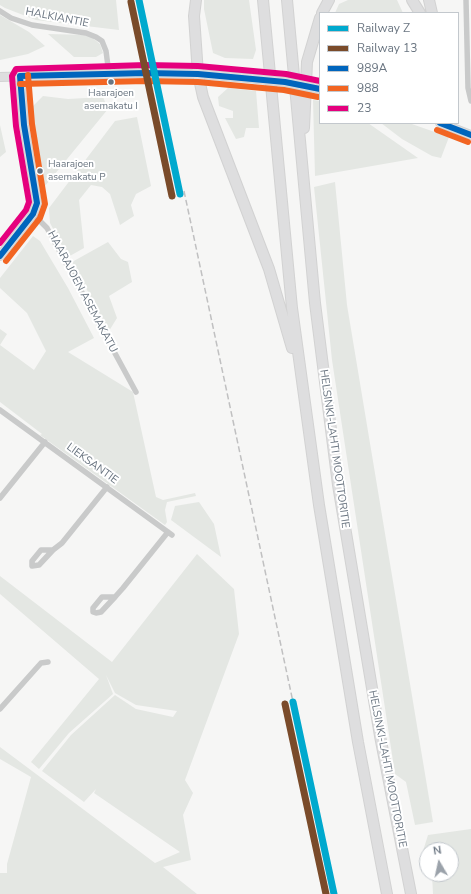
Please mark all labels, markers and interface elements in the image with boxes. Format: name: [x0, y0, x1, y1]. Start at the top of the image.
street label: HALKIANTIE: [24, 5, 90, 31]
legend: [319, 12, 459, 124]
text: Railway Z: [357, 20, 410, 36]
text: Railway 13: [357, 40, 418, 56]
text: 989A: [357, 60, 387, 76]
marker: Haarajoen asemakatu I: [106, 77, 116, 87]
text: 988: [357, 80, 379, 96]
place label: Haarajoen asemakatu I: [84, 88, 138, 112]
text: 23: [357, 100, 371, 116]
place label: Haarajoen asemakatu P: [48, 159, 106, 182]
marker: Haarajoen asemakatu P: [35, 166, 45, 176]
street label: HAARAJOEN ASEMAKATU: [44, 229, 120, 355]
street label: HELSINKI-LAHTI MOOTTORITIE: [316, 369, 352, 529]
street label: LIEKSANTIE: [64, 441, 120, 487]
street label: HELSINKI-LAHTI MOOTTORITIE: [365, 689, 409, 849]
north arrow: [419, 842, 459, 882]
text: N: [432, 843, 442, 859]

